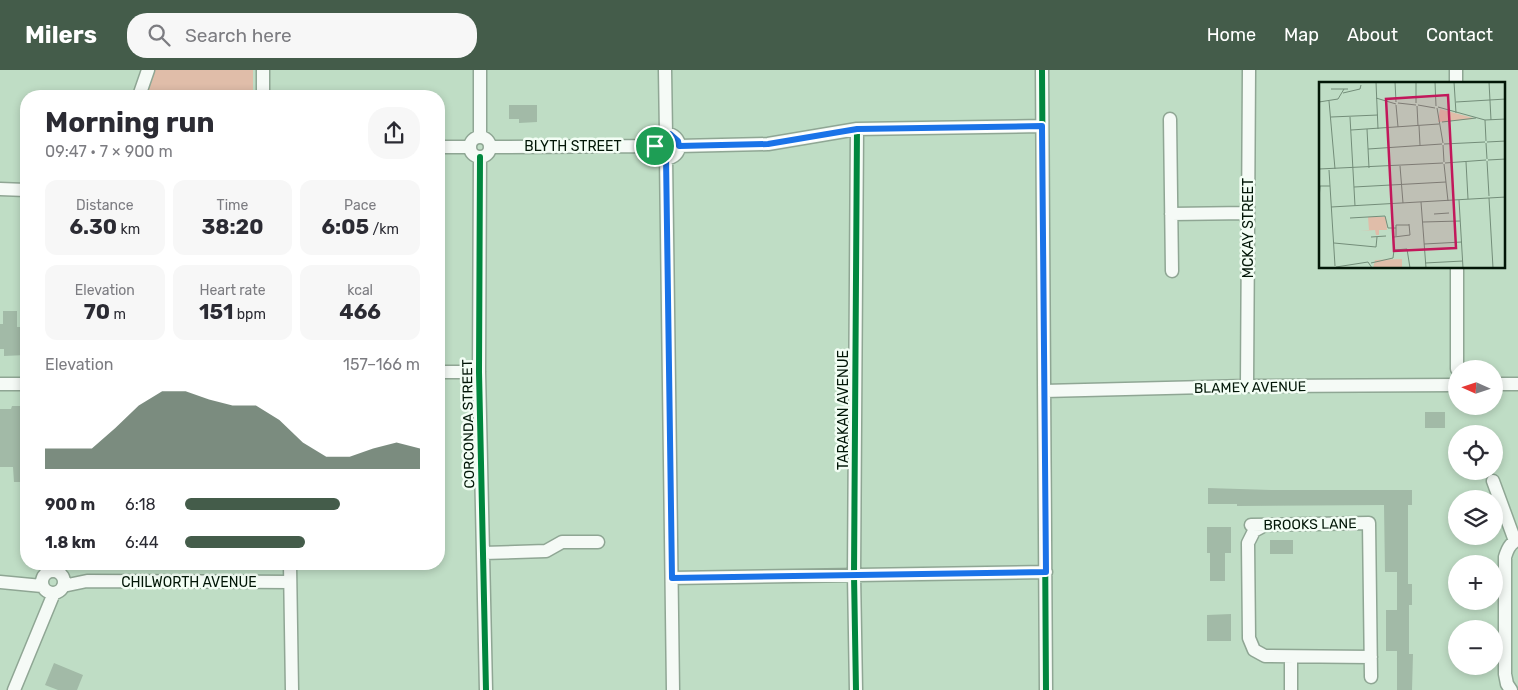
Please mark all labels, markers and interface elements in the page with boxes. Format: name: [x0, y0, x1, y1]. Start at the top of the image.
search box: [127, 13, 477, 58]
text: Milers: [25, 21, 97, 49]
icon: search: [145, 21, 173, 49]
text: Search here: [185, 24, 292, 47]
text: Home: [1207, 24, 1256, 46]
text: Map: [1284, 24, 1319, 46]
text: About: [1347, 24, 1398, 46]
text: Contact: [1426, 24, 1493, 46]
inset map: [1319, 82, 1506, 269]
text: Morning run: [45, 106, 214, 139]
button: share: [368, 107, 420, 159]
pin: [634, 125, 676, 167]
icon: arrive: [641, 132, 669, 160]
street label: BLYTH STREET: [524, 138, 622, 155]
text: 09:47 · 7 × 900 m: [45, 142, 173, 161]
street label: MCKAY STREET: [1240, 178, 1257, 278]
text: Distance: [76, 197, 134, 214]
text: Time: [217, 197, 248, 214]
text: Pace: [344, 197, 376, 214]
text: 6.30: [69, 214, 117, 239]
text: 38:20: [201, 214, 264, 239]
text: 6:05: [321, 214, 369, 239]
text: km: [117, 221, 140, 238]
text: /km: [369, 221, 399, 238]
text: Elevation: [75, 282, 135, 299]
text: Heart rate: [200, 282, 265, 299]
text: kcal: [347, 282, 373, 299]
text: 70: [84, 299, 110, 324]
text: 151: [199, 299, 233, 324]
text: 466: [339, 299, 381, 324]
text: m: [110, 306, 126, 323]
text: bpm: [233, 306, 266, 323]
street label: TARAKAN AVENUE: [835, 350, 852, 470]
text: Elevation: [45, 355, 114, 374]
text: 157–166 m: [343, 355, 420, 374]
street label: CORCONDA STREET: [459, 359, 478, 489]
north arrow: [1448, 360, 1502, 415]
map controls: [1448, 360, 1503, 675]
street label: BLAMEY AVENUE: [1194, 378, 1306, 397]
button: locate: [1448, 425, 1503, 480]
button: layers: [1448, 490, 1503, 545]
text: 900 m: [45, 495, 95, 514]
text: 6:18: [125, 495, 156, 514]
street label: BROOKS LANE: [1263, 515, 1357, 534]
text: 1.8 km: [45, 533, 96, 552]
text: 6:44: [125, 533, 159, 552]
button: +: [1448, 555, 1503, 610]
street label: CHILWORTH AVENUE: [121, 574, 257, 591]
button: −: [1448, 620, 1503, 675]

